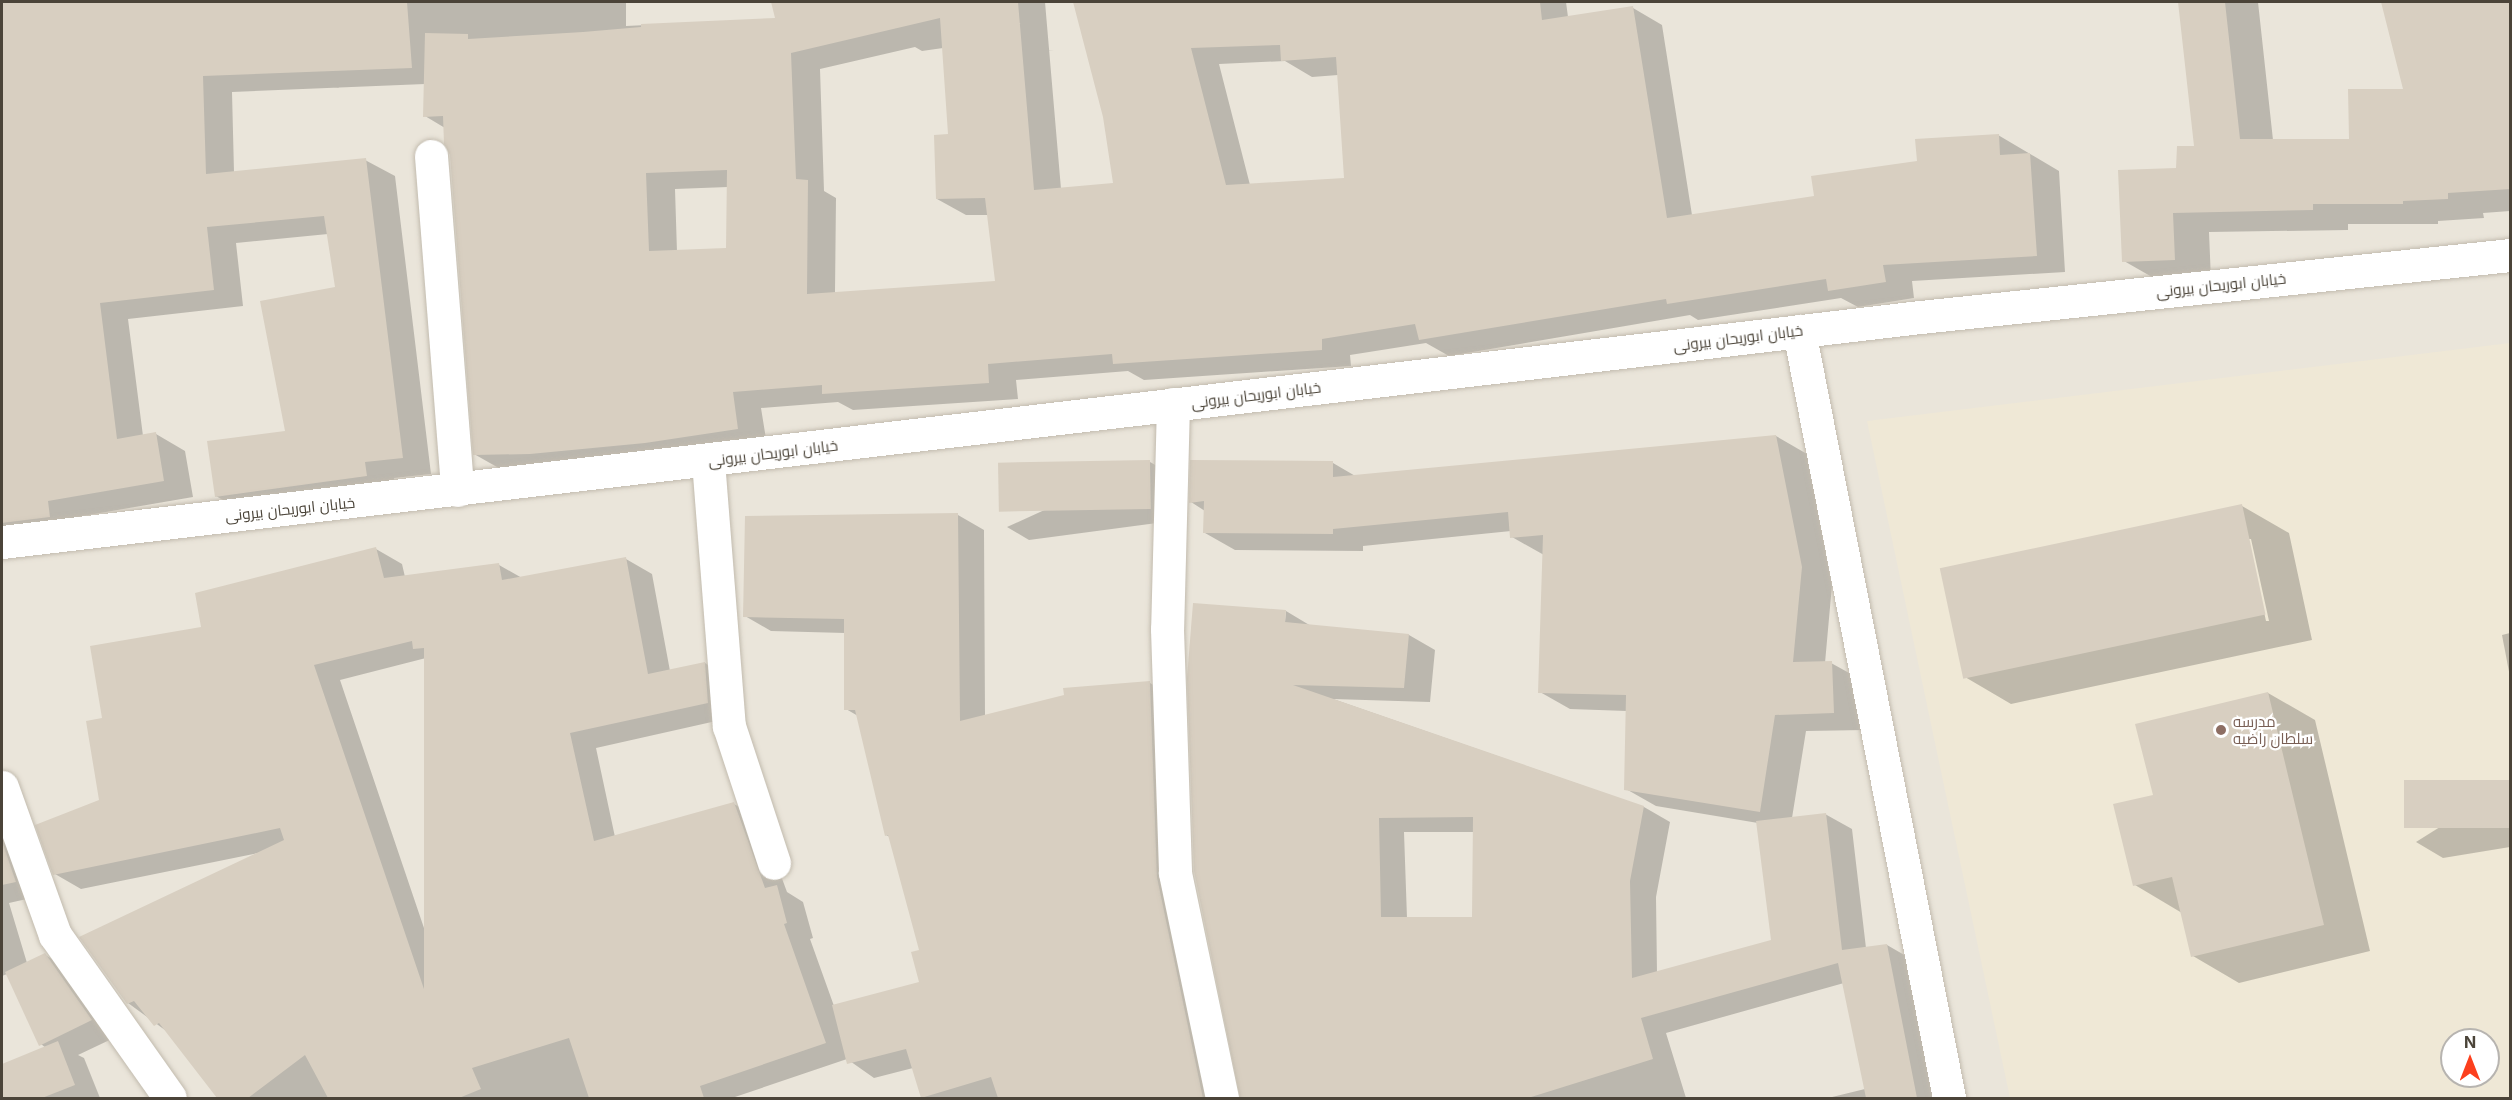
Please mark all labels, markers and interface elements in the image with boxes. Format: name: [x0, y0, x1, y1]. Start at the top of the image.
street label: خیابان ابوریحان بیرونی: [2155, 269, 2287, 301]
street label: خیابان ابوریحان بیرونی: [1672, 321, 1804, 355]
street label: خیابان ابوریحان بیرونی: [1190, 378, 1322, 412]
street label: خیابان ابوریحان بیرونی: [707, 436, 839, 470]
street label: خیابان ابوریحان بیرونی: [224, 493, 356, 525]
place label: مدرسه سلطان راضیه: [2233, 712, 2313, 747]
marker: مدرسه سلطان راضیه: [2214, 723, 2228, 737]
north arrow: [2440, 1028, 2500, 1088]
text: N: [2464, 1032, 2476, 1052]

